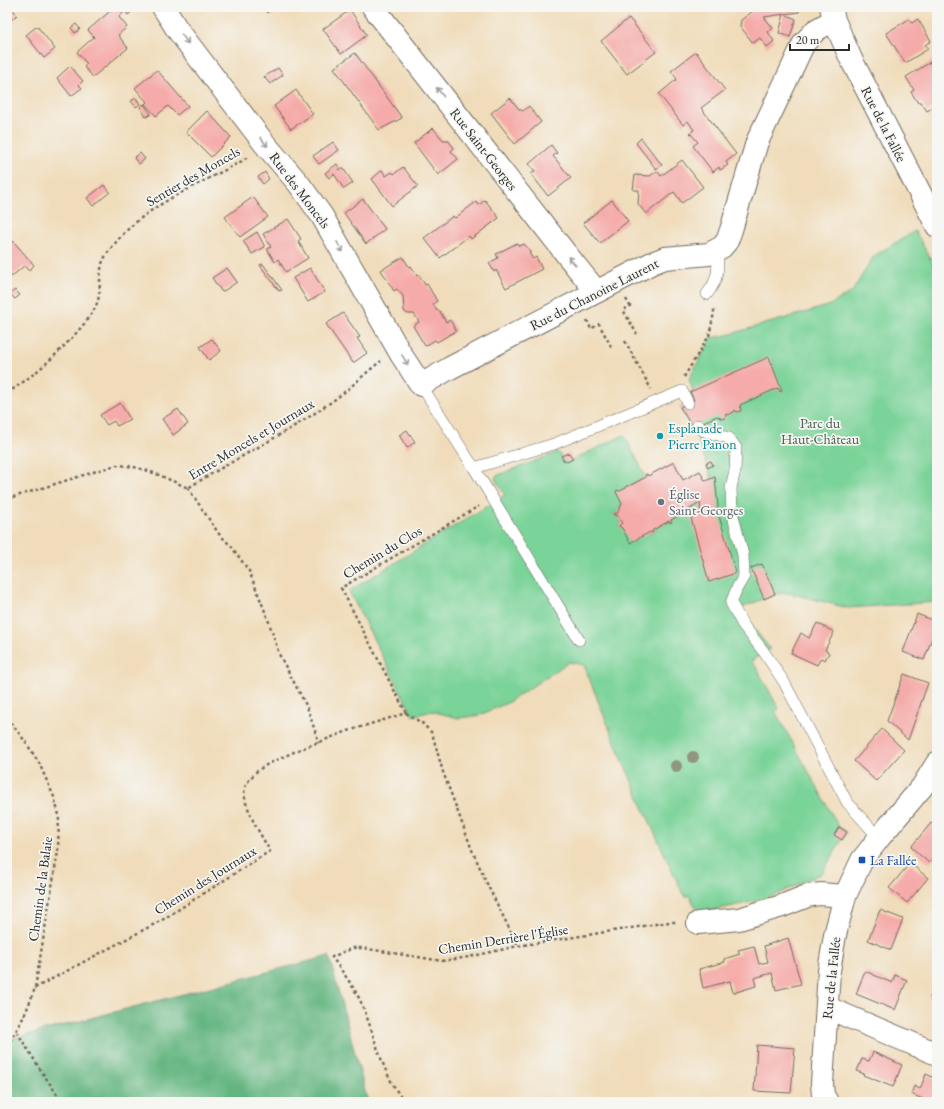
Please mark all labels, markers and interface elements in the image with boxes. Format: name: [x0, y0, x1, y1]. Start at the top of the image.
scale bar: [790, 26, 849, 52]
text: 20 m: [796, 32, 820, 48]
one-way arrow: [180, 34, 189, 45]
street label: Rue de la Fallée: [857, 83, 911, 165]
one-way arrow: [435, 87, 444, 98]
street label: Rue Saint-Georges: [446, 104, 522, 194]
one-way arrow: [260, 137, 269, 148]
street label: Sentier des Moncels: [143, 142, 244, 210]
street label: Rue des Moncels: [265, 148, 335, 232]
one-way arrow: [337, 241, 345, 253]
street label: Rue du Chanoine Laurent: [527, 253, 662, 334]
one-way arrow: [567, 255, 576, 266]
one-way arrow: [401, 354, 409, 366]
street label: Entre Moncels et Journaux: [185, 394, 317, 484]
park label: Parc du Haut-Château: [781, 414, 860, 448]
place label: Esplanade Pierre Panon: [668, 419, 737, 453]
marker: Esplanade Pierre Panon: [655, 431, 665, 441]
place label: Église Saint-Georges: [669, 485, 744, 519]
marker: Église Saint-Georges: [656, 497, 666, 507]
street label: Chemin du Clos: [339, 521, 425, 583]
street label: Chemin de la Balaie: [24, 835, 56, 943]
street label: Chemin des Journaux: [151, 841, 259, 919]
place label: La Fallée: [870, 851, 917, 869]
marker: La Fallée: [857, 855, 867, 865]
street label: Chemin Derrière l'Église: [437, 920, 570, 958]
street label: Rue de la Fallée: [818, 935, 844, 1020]

